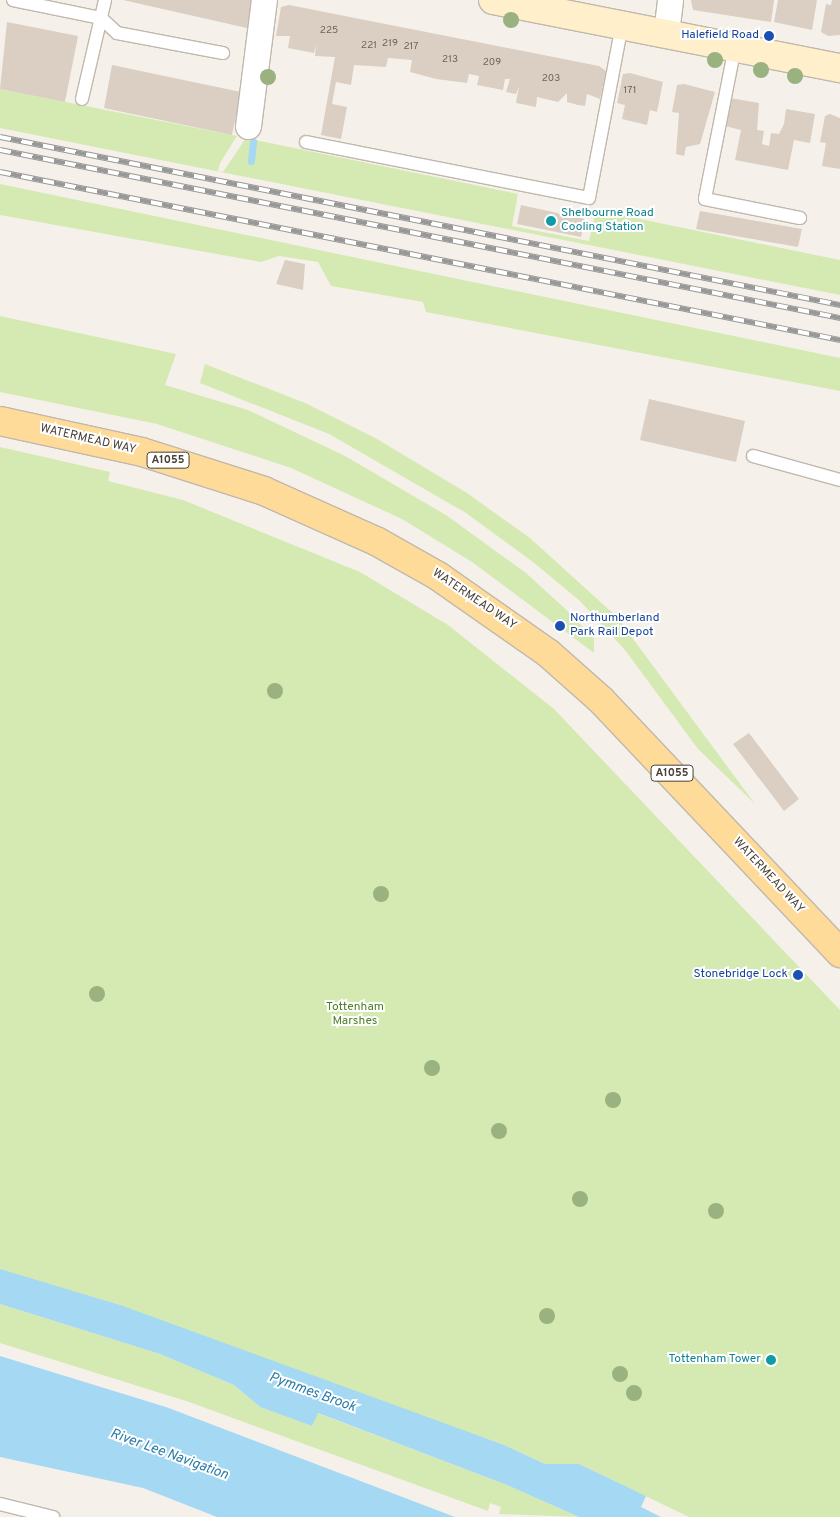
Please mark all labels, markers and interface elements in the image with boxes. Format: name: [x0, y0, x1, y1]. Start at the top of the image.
house number: 225: [320, 25, 338, 37]
place label: Halefield Road: [681, 29, 759, 43]
marker: Halefield Road: [763, 30, 775, 42]
house number: 219: [382, 38, 398, 50]
house number: 221: [361, 40, 377, 52]
house number: 217: [403, 41, 419, 53]
house number: 213: [442, 54, 458, 66]
house number: 209: [483, 57, 501, 69]
house number: 203: [542, 73, 560, 85]
house number: 171: [624, 85, 636, 97]
place label: Shelbourne Road Cooling Station: [561, 207, 654, 235]
marker: Shelbourne Road Cooling Station: [545, 215, 557, 227]
street label: WATERMEAD WAY: [38, 422, 138, 458]
road number: A1055: [146, 452, 190, 468]
street label: WATERMEAD WAY: [429, 567, 519, 633]
place label: Northumberland Park Rail Depot: [570, 612, 659, 640]
marker: Northumberland Park Rail Depot: [554, 620, 566, 632]
road number: A1055: [650, 764, 694, 781]
street label: WATERMEAD WAY: [729, 835, 807, 917]
place label: Stonebridge Lock: [693, 968, 788, 982]
marker: Stonebridge Lock: [792, 969, 804, 981]
park label: Tottenham Marshes: [326, 1001, 384, 1029]
place label: Tottenham Tower: [668, 1353, 761, 1367]
marker: Tottenham Tower: [765, 1354, 777, 1366]
water label: Pymmes Brook: [266, 1370, 358, 1416]
water label: River Lee Navigation: [108, 1426, 230, 1484]

